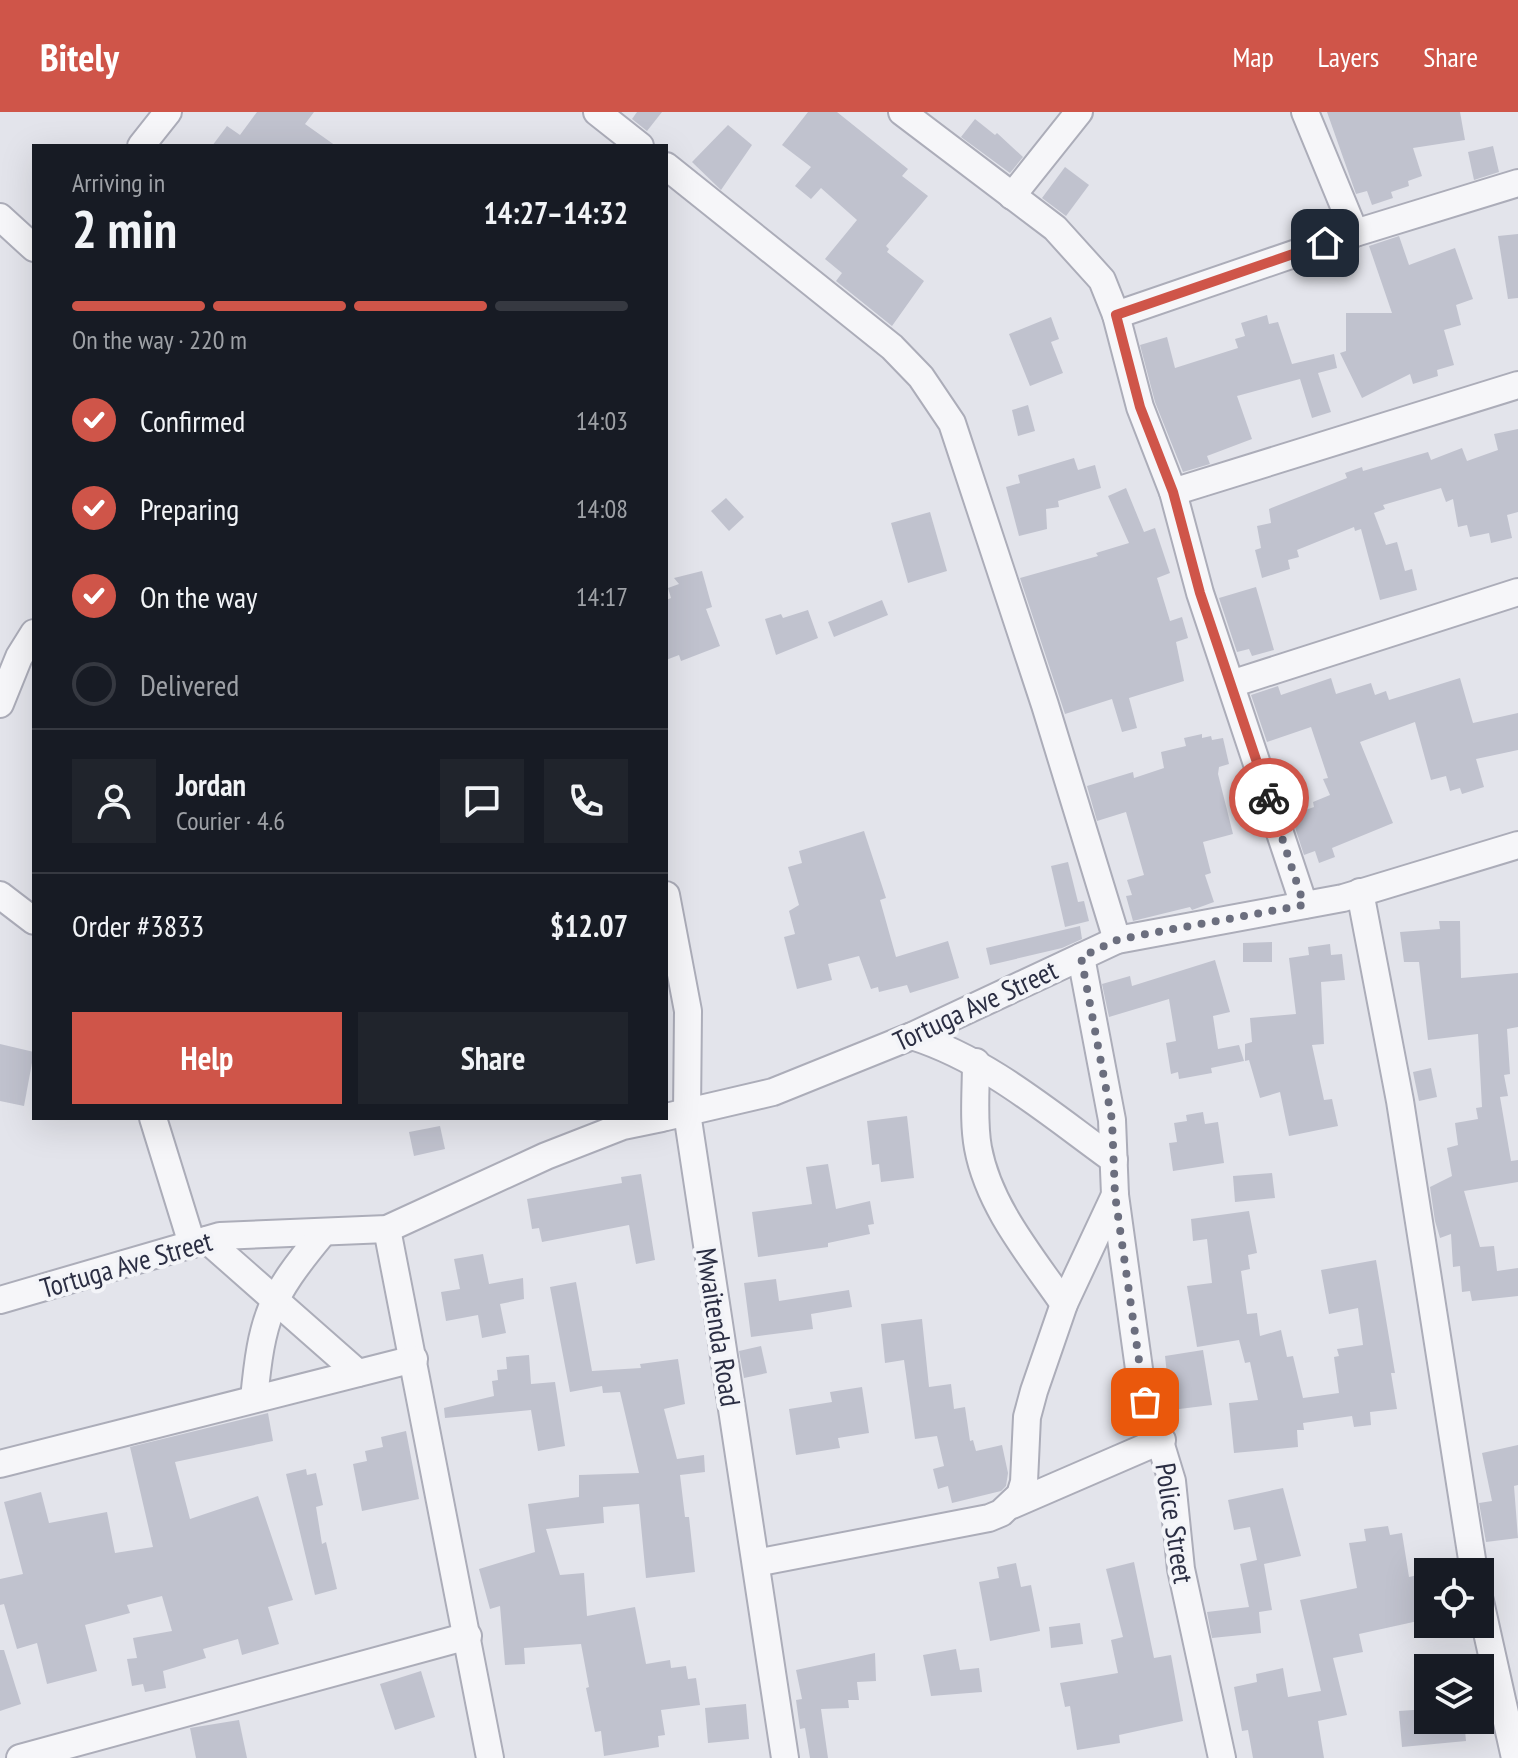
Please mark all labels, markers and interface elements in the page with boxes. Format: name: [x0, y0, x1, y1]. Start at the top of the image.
text: Bitely: [40, 32, 119, 81]
text: Map: [1232, 38, 1274, 75]
text: Layers: [1318, 38, 1379, 75]
text: Share: [1423, 38, 1478, 75]
text: Arriving in: [72, 166, 165, 199]
text: 14:27–14:32: [484, 193, 628, 232]
text: 2 min: [72, 195, 177, 262]
pin: [1291, 209, 1359, 277]
icon: home: [1303, 221, 1347, 265]
text: On the way · 220 m: [72, 323, 247, 356]
icon: check: [72, 398, 116, 442]
text: Confirmed: [140, 401, 245, 440]
text: 14:03: [576, 404, 628, 437]
icon: check: [72, 486, 116, 530]
text: Preparing: [140, 489, 239, 528]
text: 14:08: [576, 492, 628, 525]
icon: check: [72, 574, 116, 618]
text: On the way: [140, 577, 257, 616]
text: 14:17: [576, 580, 628, 613]
text: Delivered: [140, 665, 239, 704]
courier: [1229, 758, 1309, 838]
button: person: [72, 759, 156, 843]
button: chat: [440, 759, 524, 843]
button: phone: [544, 759, 628, 843]
text: Jordan: [176, 765, 246, 804]
icon: bike: [1247, 776, 1291, 820]
text: Courier · 4.6: [176, 804, 285, 837]
text: Order #3833: [72, 906, 204, 945]
text: $12.07: [550, 906, 628, 945]
street label: Tortuga Ave Street: [887, 951, 1063, 1059]
button: Help: [72, 1012, 342, 1104]
button: Share: [358, 1012, 628, 1104]
street label: Tortuga Ave Street: [36, 1222, 217, 1306]
street label: Mwaitenda Road: [688, 1245, 750, 1409]
pin: [1111, 1368, 1179, 1436]
icon: bag: [1123, 1380, 1167, 1424]
street label: Police Street: [1147, 1460, 1203, 1586]
map controls: [1414, 1558, 1494, 1734]
button: locate: [1414, 1558, 1494, 1638]
button: layers: [1414, 1654, 1494, 1734]

